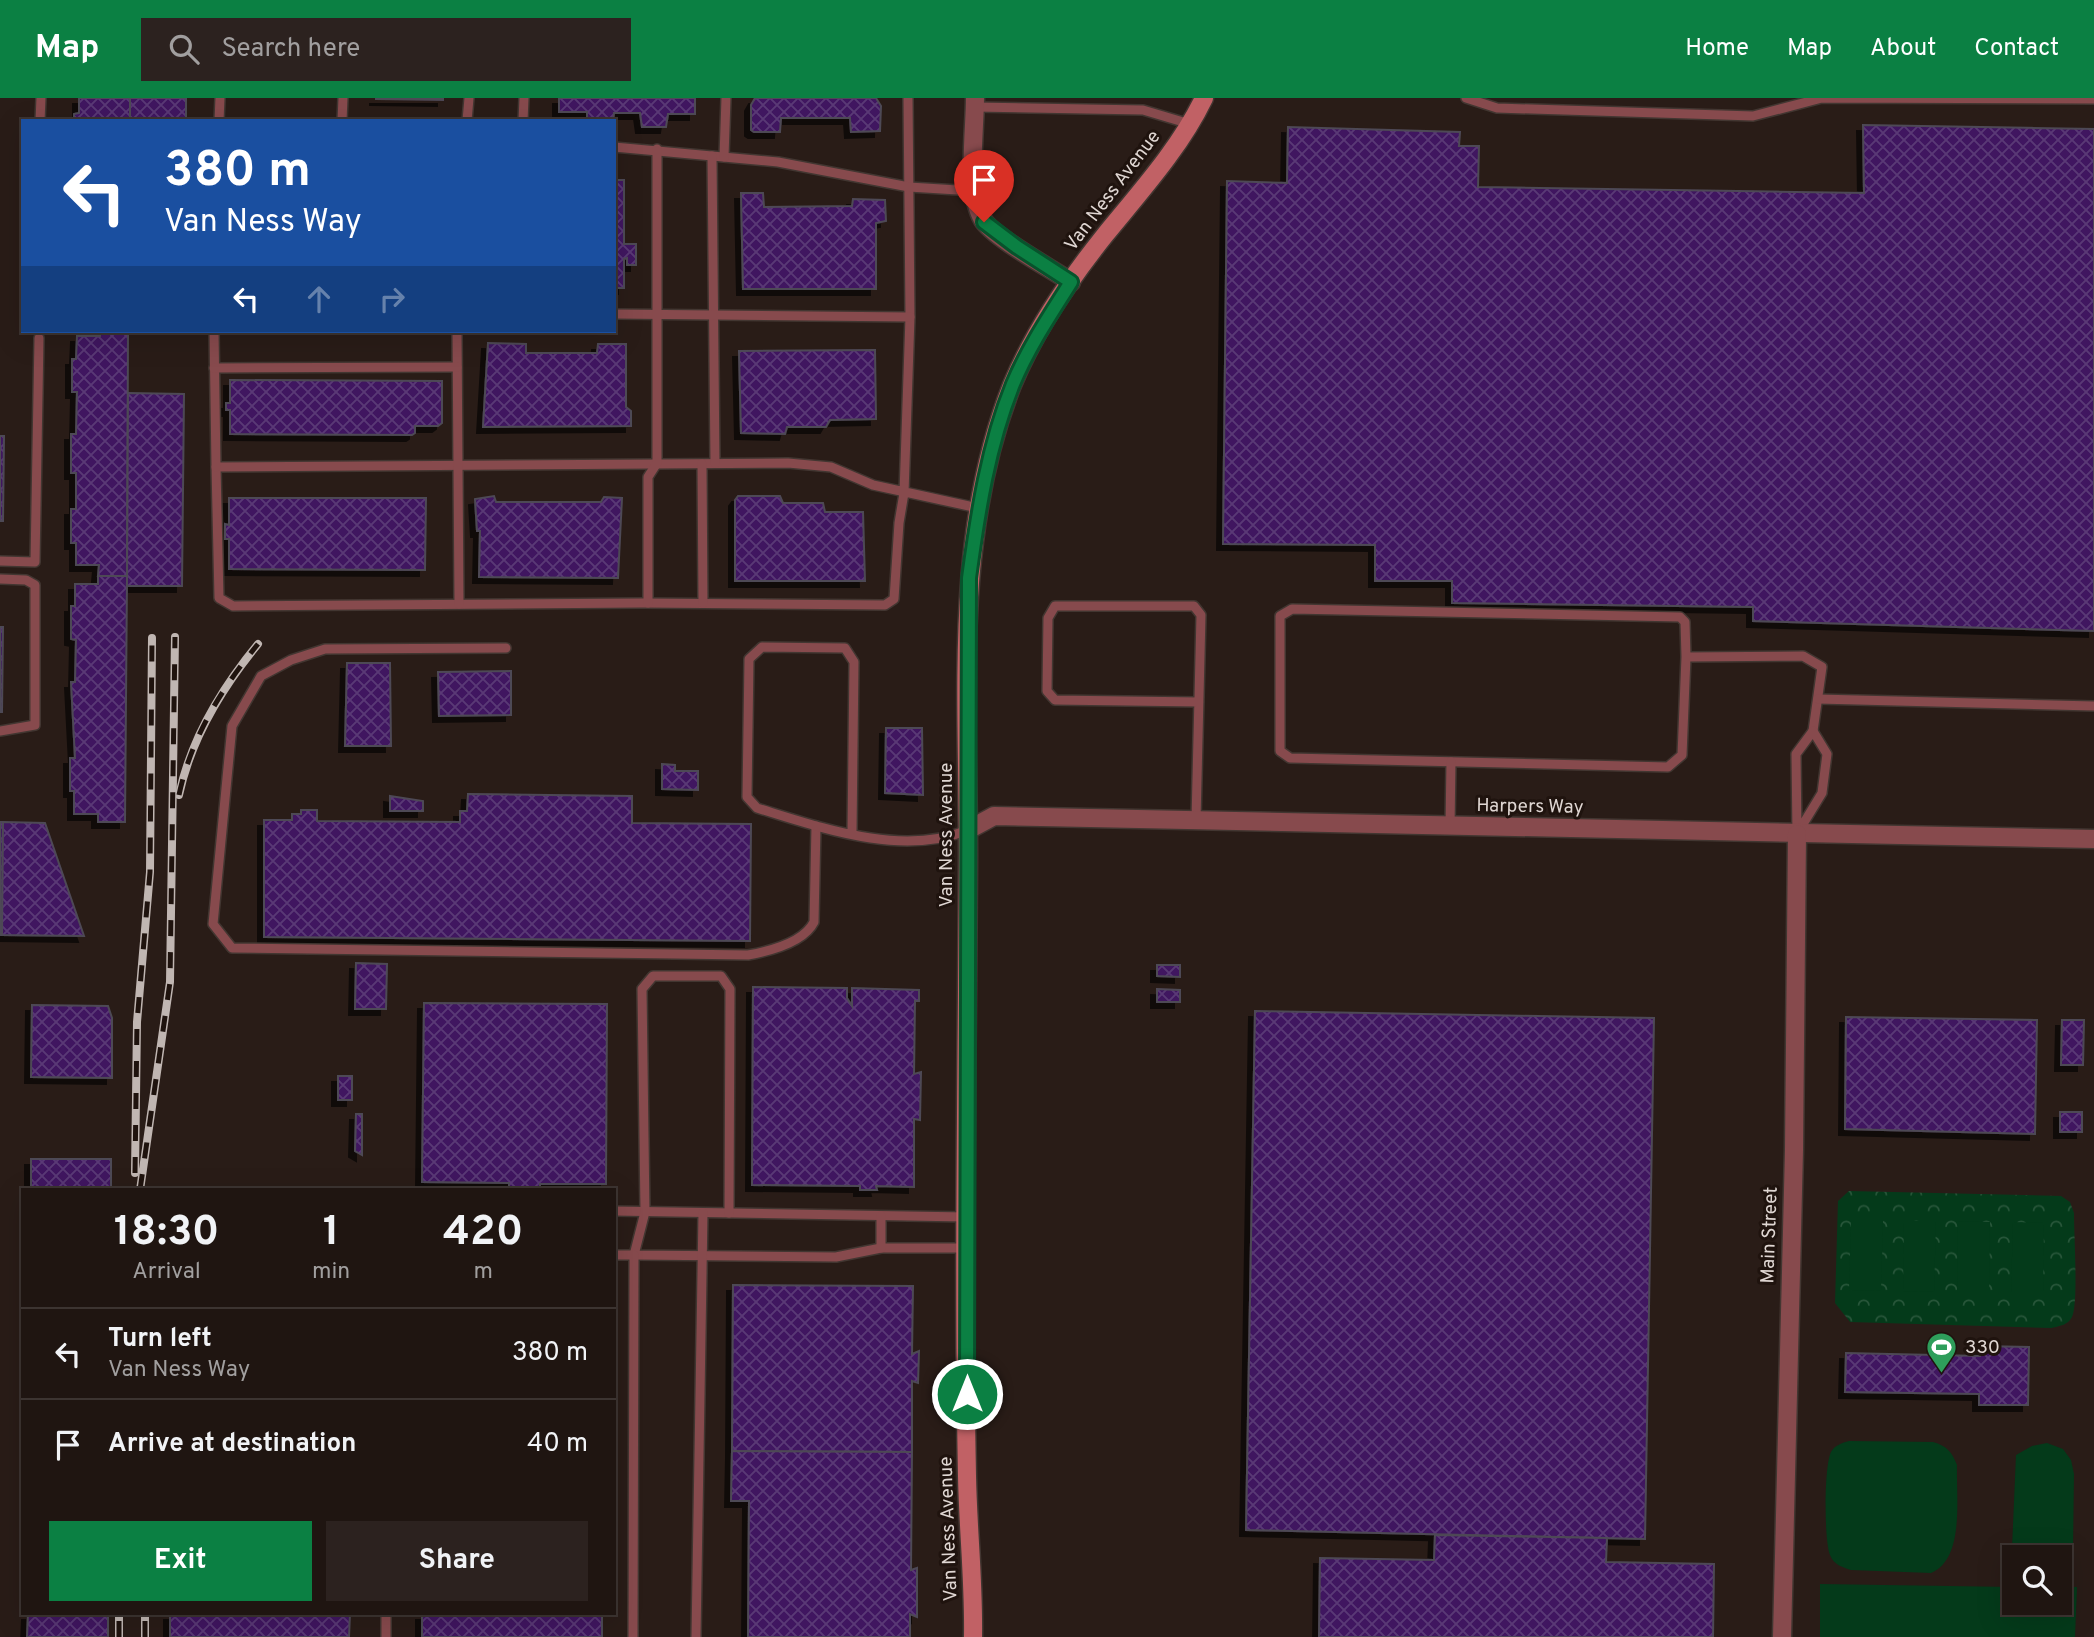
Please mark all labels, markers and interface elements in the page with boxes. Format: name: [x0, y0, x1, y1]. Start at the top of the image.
search box: [141, 18, 631, 81]
text: Map: [35, 28, 99, 70]
icon: search: [165, 30, 203, 68]
text: Search here: [221, 33, 360, 66]
text: Home: [1685, 34, 1749, 64]
text: Map: [1787, 34, 1832, 64]
text: About: [1870, 34, 1936, 64]
text: Contact: [1974, 34, 2059, 64]
street label: Van Ness Avenue: [1060, 126, 1166, 256]
text: 380 m: [164, 142, 311, 204]
icon: left: [49, 147, 140, 238]
pin: [954, 150, 1014, 222]
icon: arrive: [965, 161, 1003, 199]
text: Van Ness Way: [164, 203, 362, 243]
icon: left: [227, 280, 265, 318]
icon: ahead: [300, 280, 338, 318]
icon: right: [373, 280, 411, 318]
street label: Van Ness Avenue: [935, 762, 959, 908]
street label: Harpers Way: [1476, 794, 1584, 820]
street label: Main Street: [1756, 1186, 1784, 1284]
text: 18:30: [114, 1207, 219, 1260]
text: 1: [323, 1207, 340, 1260]
text: 420: [443, 1207, 523, 1260]
text: Arrival: [132, 1258, 201, 1287]
text: min: [312, 1258, 350, 1287]
text: m: [473, 1258, 493, 1287]
text: Turn left: [108, 1323, 212, 1356]
sports icon: 330: [1925, 1331, 1959, 1375]
icon: left: [49, 1335, 87, 1373]
place label: 330: [1965, 1336, 2000, 1360]
text: 380 m: [512, 1337, 588, 1370]
text: Van Ness Way: [108, 1356, 250, 1385]
position arrow: [930, 1357, 1004, 1431]
icon: arrive: [49, 1426, 87, 1464]
text: Arrive at destination: [108, 1428, 356, 1461]
text: 40 m: [527, 1428, 588, 1461]
street label: Van Ness Avenue: [934, 1456, 964, 1602]
button: Exit: [49, 1521, 312, 1601]
button: Share: [326, 1521, 588, 1601]
map controls: [2002, 1545, 2072, 1615]
button: search: [2002, 1545, 2072, 1615]

